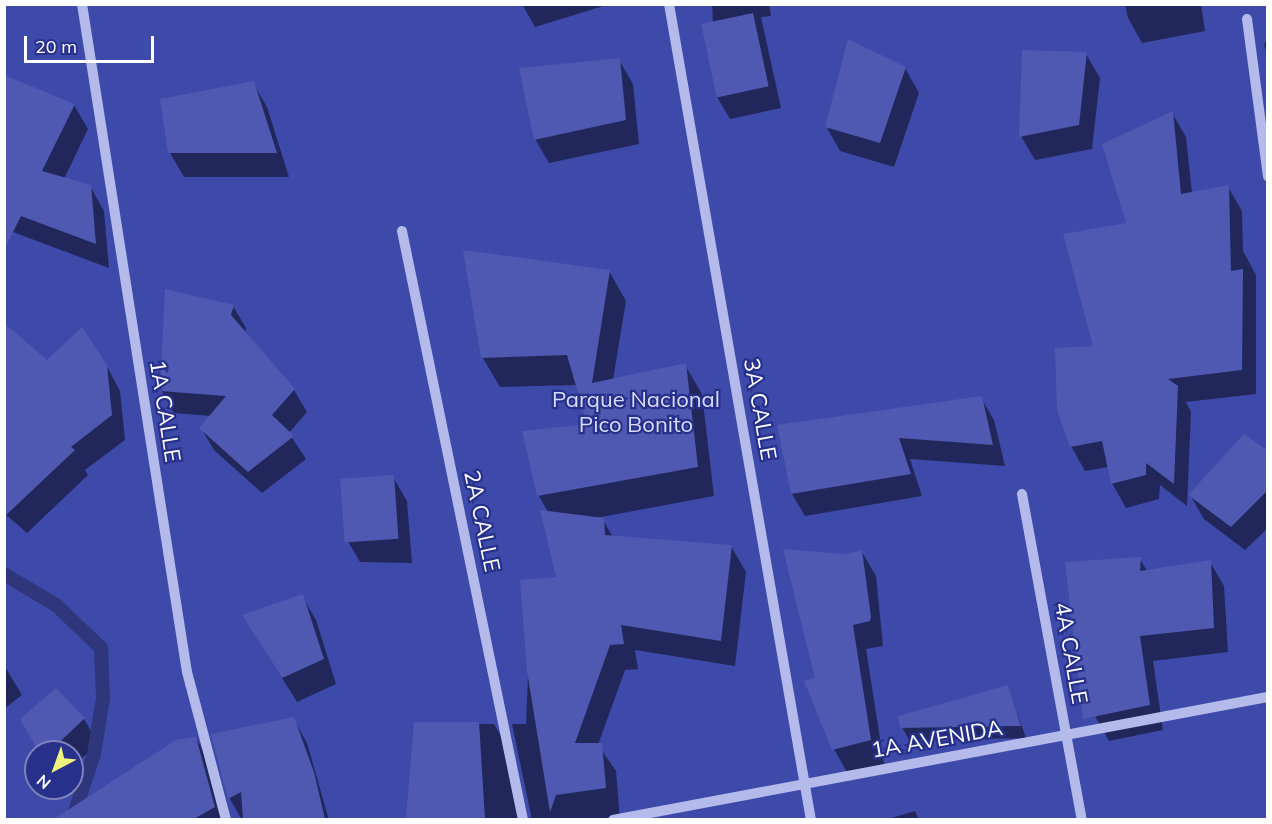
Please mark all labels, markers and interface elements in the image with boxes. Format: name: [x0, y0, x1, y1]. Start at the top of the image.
scale bar: [27, 24, 158, 62]
text: 20 m: [35, 35, 77, 58]
street label: 3A CALLE: [738, 356, 782, 462]
street label: 1A CALLE: [144, 358, 186, 464]
park label: Parque Nacional Pico Bonito: [552, 386, 720, 438]
street label: 2A CALLE: [458, 468, 506, 574]
street label: 4A CALLE: [1049, 600, 1093, 706]
street label: 1A AVENIDA: [869, 714, 1005, 764]
north arrow: [24, 740, 84, 800]
text: N: [32, 771, 55, 794]

